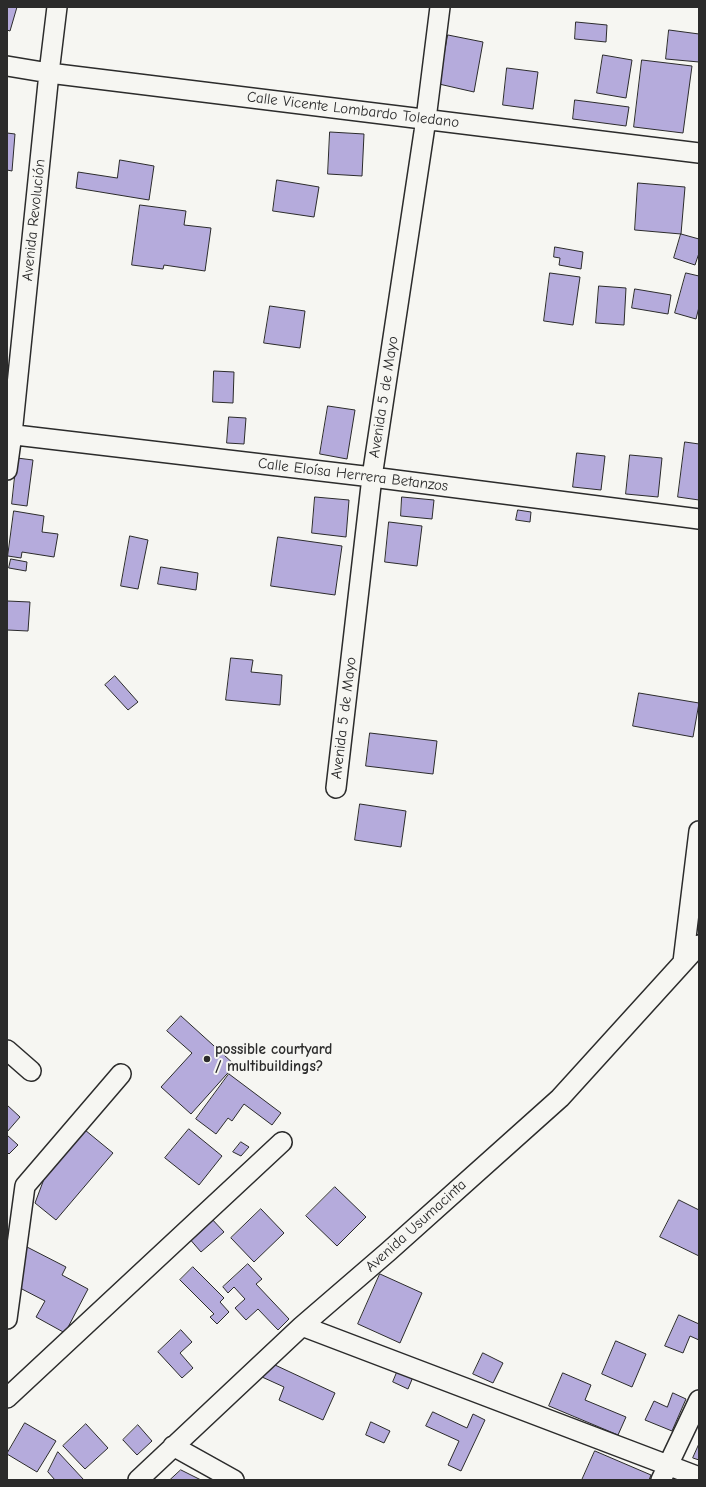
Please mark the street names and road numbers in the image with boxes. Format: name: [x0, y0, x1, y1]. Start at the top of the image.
street label: Calle Vicente Lombardo Toledano: [246, 88, 460, 132]
street label: Avenida Revolución: [19, 158, 49, 282]
street label: Avenida 5 de Mayo: [365, 335, 403, 459]
street label: Calle Eloísa Herrera Betanzos: [257, 454, 449, 496]
street label: Avenida 5 de Mayo: [328, 656, 360, 780]
street label: Avenida Usumacinta: [362, 1176, 470, 1276]

